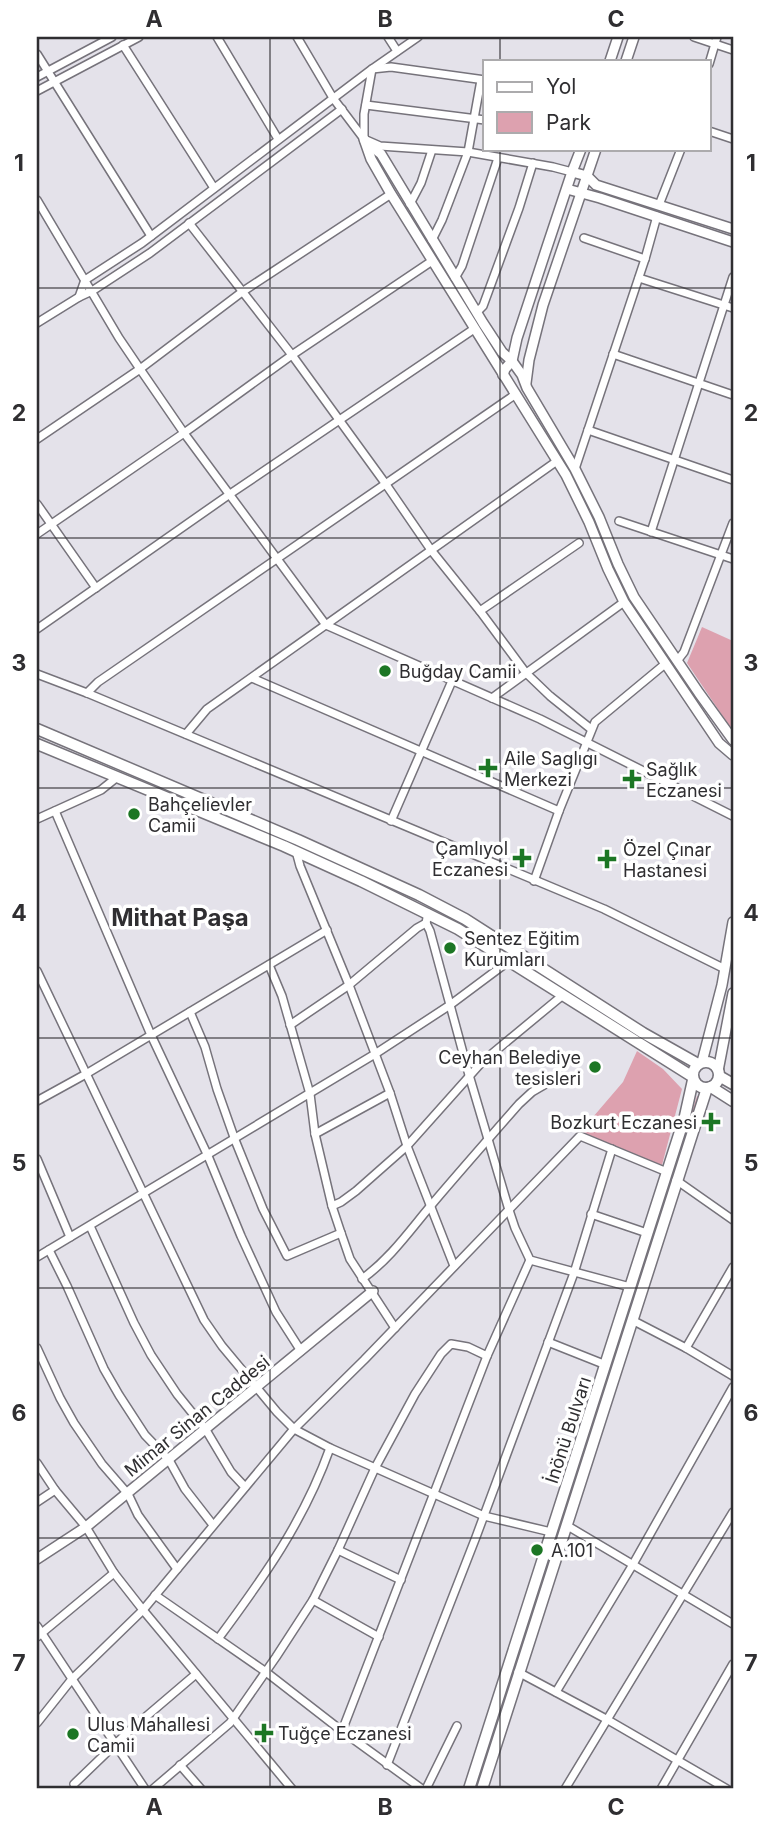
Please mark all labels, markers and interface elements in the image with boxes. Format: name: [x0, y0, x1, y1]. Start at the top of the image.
text: A: [145, 5, 163, 33]
text: B: [377, 5, 393, 33]
text: C: [607, 5, 625, 33]
legend: [483, 60, 710, 150]
text: Yol: [546, 74, 576, 99]
text: Park: [546, 110, 591, 135]
text: 1: [14, 149, 24, 177]
text: 1: [746, 149, 756, 177]
text: 2: [12, 399, 26, 427]
text: 2: [744, 399, 758, 427]
text: 3: [12, 649, 26, 677]
text: 3: [744, 649, 758, 677]
place label: Buğday Camii: [399, 661, 516, 682]
marker: Buğday Camii: [377, 663, 393, 679]
place label: Aile Saglıgı Merkezi: [504, 748, 598, 790]
marker: Aile Saglıgı Merkezi: [478, 758, 498, 778]
place label: Sağlık Eczanesi: [646, 759, 722, 801]
marker: Sağlık Eczanesi: [624, 771, 640, 787]
place label: Bahçelievler Camii: [148, 794, 252, 836]
marker: Bahçelievler Camii: [126, 806, 142, 822]
place label: Çamlıyol Eczanesi: [432, 838, 508, 880]
place label: Özel Çınar Hastanesi: [623, 838, 712, 881]
marker: Özel Çınar Hastanesi: [597, 849, 617, 869]
marker: Çamlıyol Eczanesi: [514, 850, 530, 866]
text: 4: [11, 899, 27, 927]
text: 4: [743, 899, 759, 927]
district label: Mithat Paşa: [111, 903, 249, 932]
place label: Sentez Eğitim Kurumları: [464, 928, 580, 970]
marker: Sentez Eğitim Kurumları: [442, 940, 458, 956]
place label: Ceyhan Belediye tesisleri: [438, 1047, 581, 1089]
marker: Ceyhan Belediye tesisleri: [587, 1059, 603, 1075]
place label: Bozkurt Eczanesi: [550, 1112, 697, 1133]
marker: Bozkurt Eczanesi: [703, 1114, 719, 1130]
text: 5: [12, 1149, 26, 1177]
text: 5: [744, 1149, 758, 1177]
street label: Mimar Sinan Caddesi: [120, 1351, 274, 1481]
street label: İnönü Bulvarı: [540, 1374, 595, 1486]
text: 6: [12, 1399, 26, 1427]
text: 6: [744, 1399, 758, 1427]
place label: A.101: [551, 1540, 593, 1561]
marker: A.101: [529, 1542, 545, 1558]
text: 7: [12, 1649, 26, 1677]
text: 7: [744, 1649, 758, 1677]
place label: Ulus Mahallesi Camii: [87, 1714, 210, 1756]
place label: Tuğçe Eczanesi: [278, 1723, 412, 1744]
marker: Tuğçe Eczanesi: [256, 1725, 272, 1741]
marker: Ulus Mahallesi Camii: [65, 1726, 81, 1742]
text: A: [145, 1793, 163, 1821]
text: B: [377, 1793, 393, 1821]
text: C: [607, 1793, 625, 1821]

